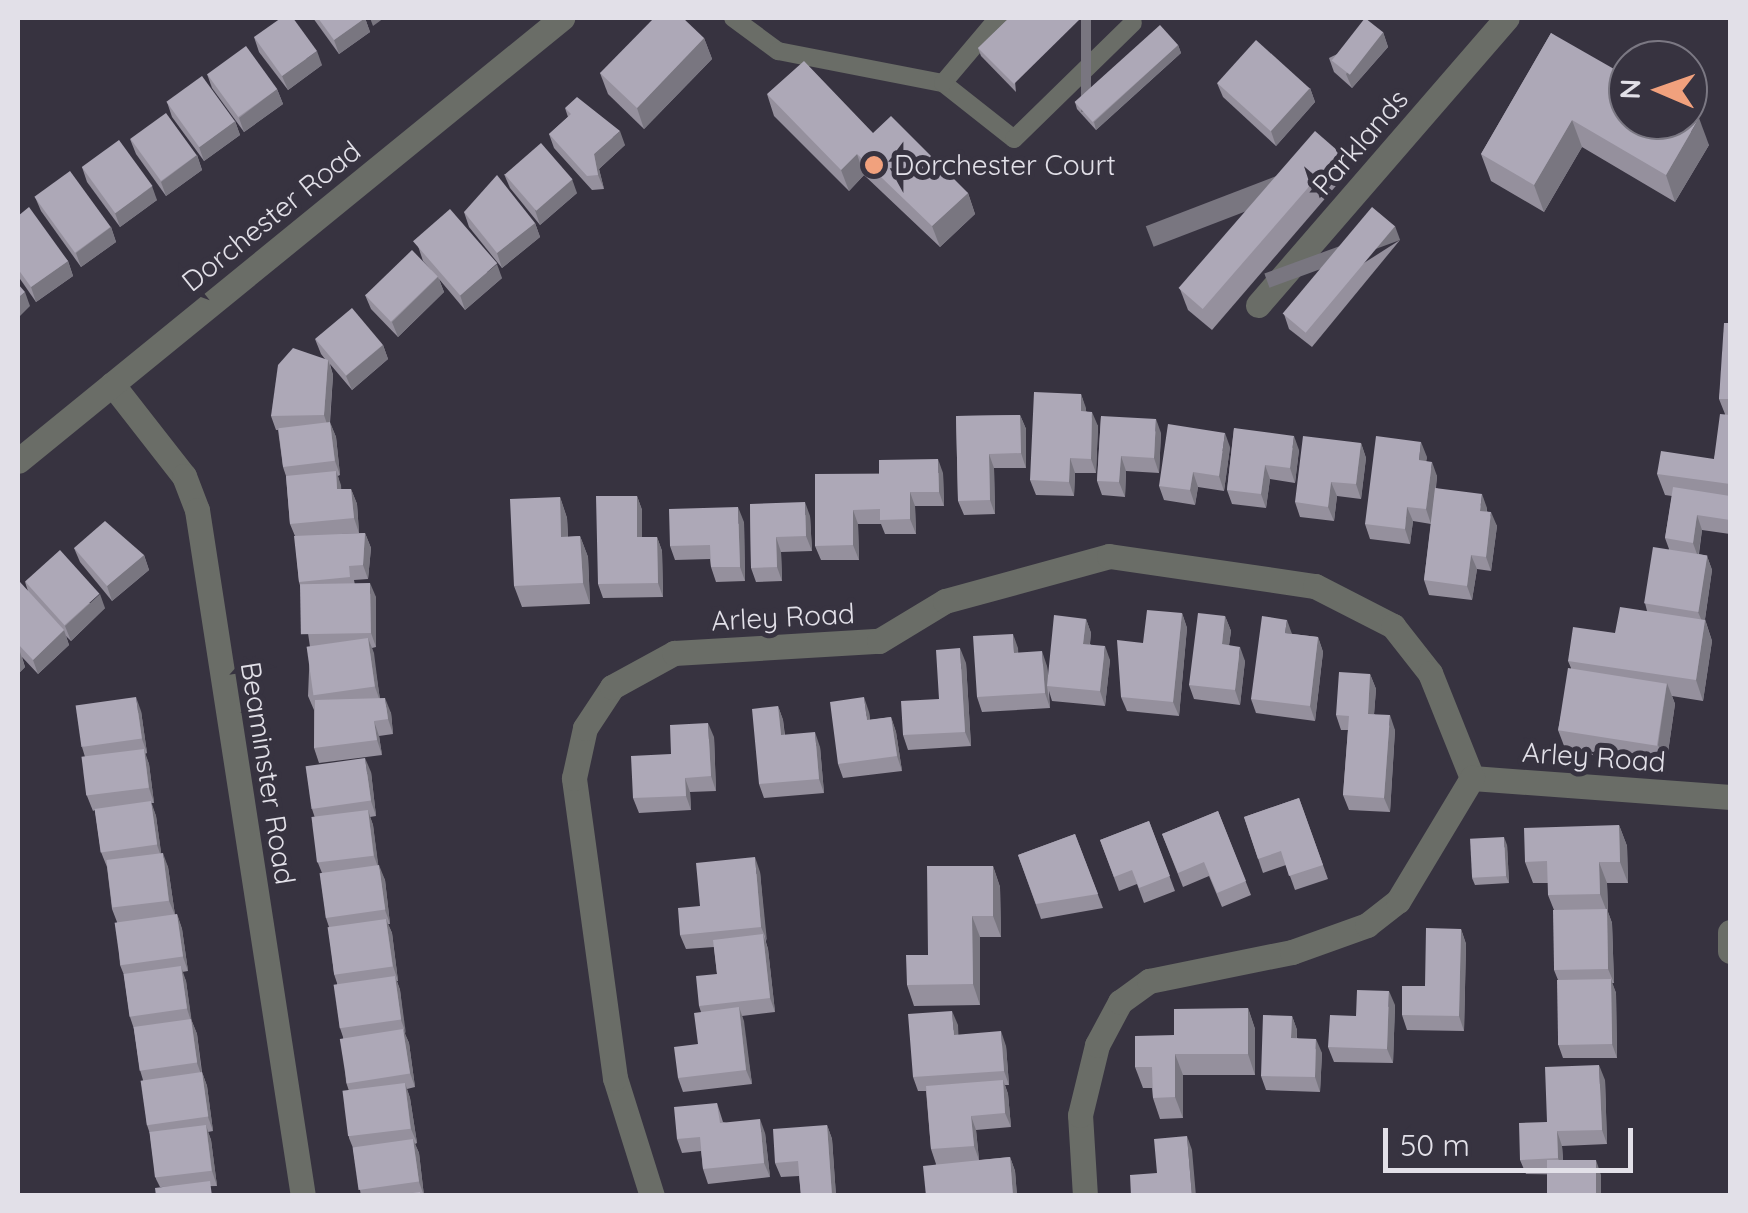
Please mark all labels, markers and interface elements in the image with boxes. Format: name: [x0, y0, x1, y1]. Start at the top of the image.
north arrow: [1608, 40, 1708, 140]
text: N: [1612, 78, 1647, 100]
street label: Parklands: [1305, 82, 1415, 202]
street label: Dorchester Road: [175, 134, 367, 298]
place label: Dorchester Court: [894, 148, 1116, 182]
marker: Dorchester Court: [863, 154, 885, 176]
street label: Arley Road: [710, 596, 856, 638]
street label: Beaminster Road: [234, 659, 302, 887]
street label: Arley Road: [1521, 735, 1667, 779]
scale bar: [1388, 1108, 1638, 1170]
text: 50 m: [1400, 1126, 1470, 1164]

